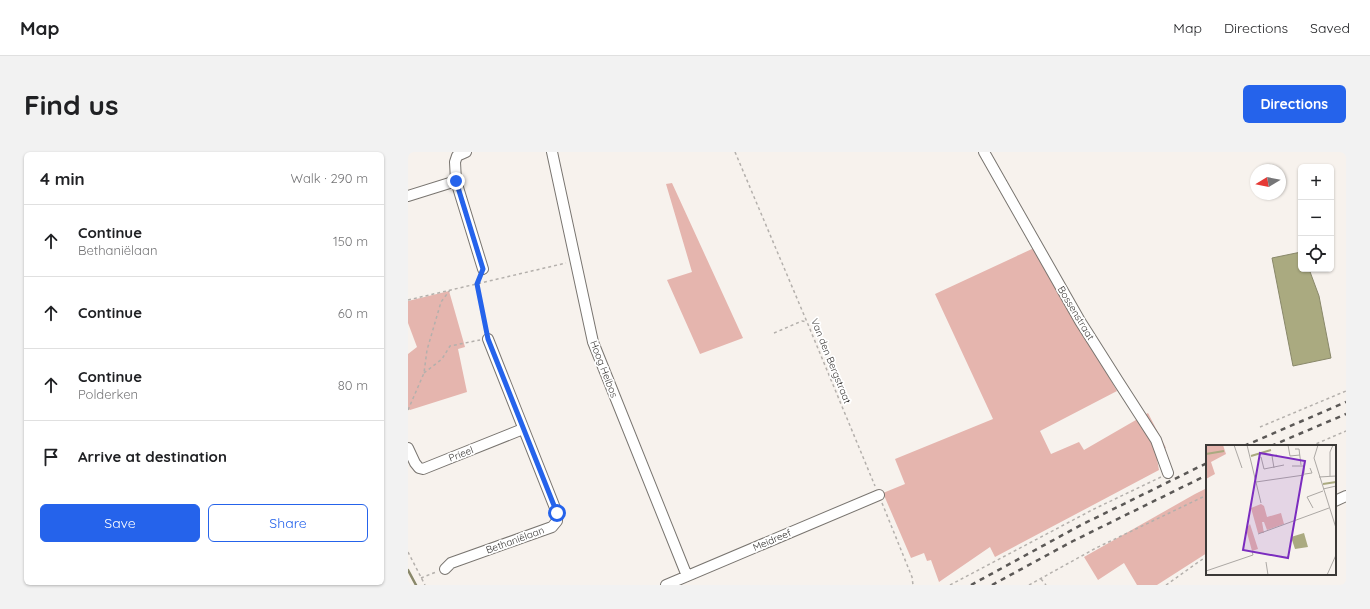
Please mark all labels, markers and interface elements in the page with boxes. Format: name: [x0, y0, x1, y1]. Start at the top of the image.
text: Map: [20, 16, 59, 40]
text: Map: [1173, 19, 1202, 37]
text: Directions: [1224, 19, 1288, 37]
text: Saved: [1310, 19, 1350, 37]
button: Directions: [1243, 85, 1346, 123]
text: Find us: [24, 87, 118, 122]
north arrow: [1250, 164, 1286, 200]
map controls: [1298, 164, 1334, 272]
button: +: [1298, 164, 1334, 200]
text: 4 min: [40, 168, 85, 189]
text: Walk · 290 m: [291, 170, 368, 186]
route end: [447, 172, 465, 190]
button: −: [1298, 200, 1334, 236]
text: Continue: [78, 223, 142, 242]
icon: ahead: [40, 230, 62, 252]
text: 150 m: [333, 233, 368, 249]
button: locate: [1298, 236, 1334, 272]
text: Bethaniëlaan: [78, 242, 158, 258]
street label: Bossenstraat: [1055, 284, 1098, 343]
icon: ahead: [40, 302, 62, 324]
text: Continue: [78, 303, 142, 322]
text: 60 m: [338, 305, 368, 321]
street label: Van den Bergstraat: [808, 317, 854, 406]
street label: Hoog Heibos: [587, 339, 621, 400]
text: Continue: [78, 367, 142, 386]
icon: ahead: [40, 374, 62, 396]
text: 80 m: [338, 377, 368, 393]
text: Polderken: [78, 386, 138, 402]
street label: Prieel: [447, 443, 475, 465]
inset map: [1206, 445, 1336, 575]
icon: arrive: [40, 446, 62, 468]
text: Arrive at destination: [78, 447, 227, 466]
button: Save: [40, 504, 200, 542]
button: Share: [208, 504, 368, 542]
route start: [548, 504, 566, 522]
street label: Bethaniëlaan: [484, 523, 546, 557]
street label: Meidreef: [751, 526, 794, 554]

